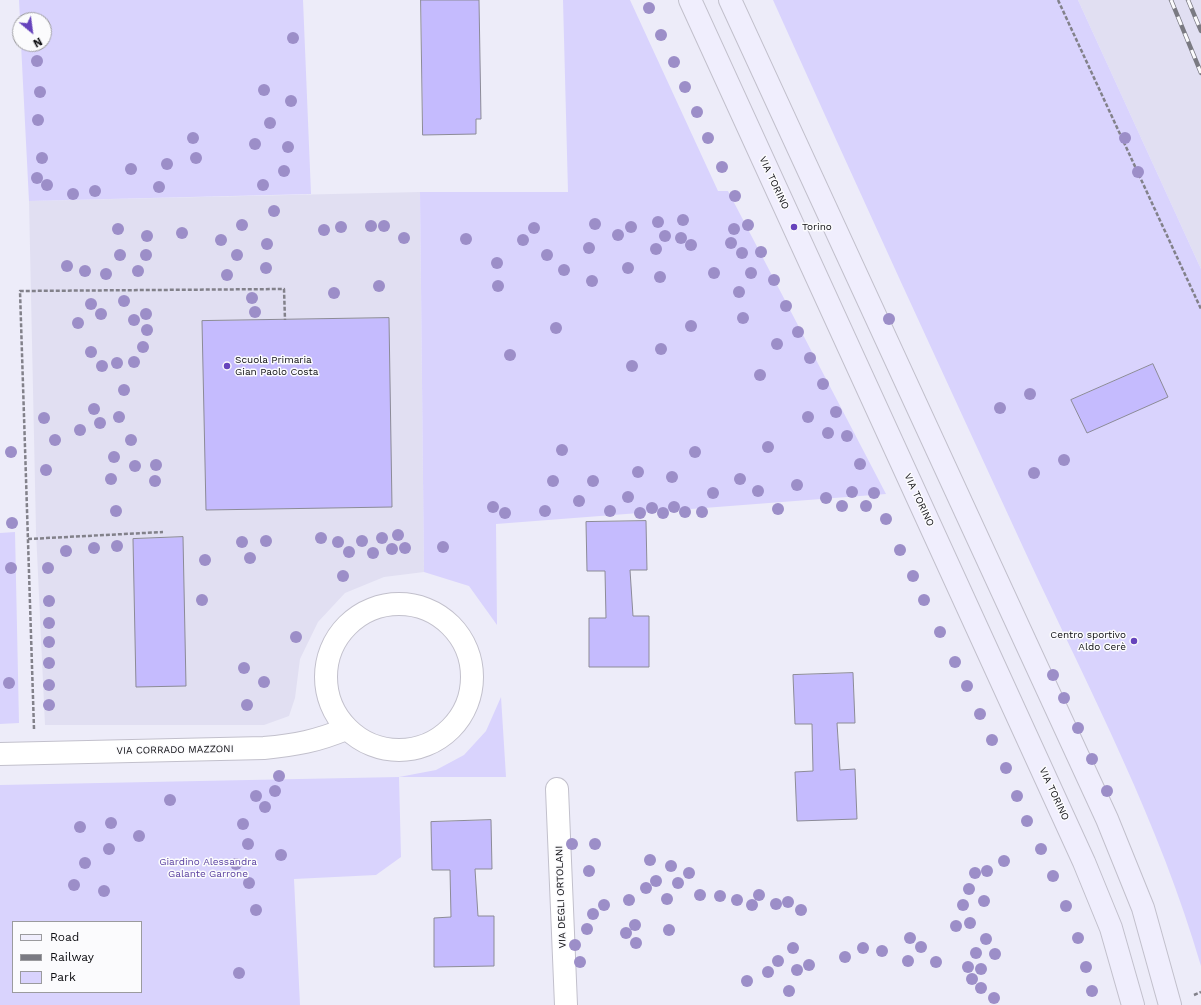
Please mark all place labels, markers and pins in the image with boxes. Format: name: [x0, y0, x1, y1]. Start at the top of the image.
place label: Torino: [802, 221, 832, 233]
marker: Torino: [789, 222, 799, 232]
place label: Scuola Primaria Gian Paolo Costa: [235, 354, 318, 378]
marker: Scuola Primaria Gian Paolo Costa: [222, 361, 232, 371]
place label: Centro sportivo Aldo Cerè: [1050, 629, 1126, 652]
marker: Centro sportivo Aldo Cerè: [1129, 636, 1139, 646]

